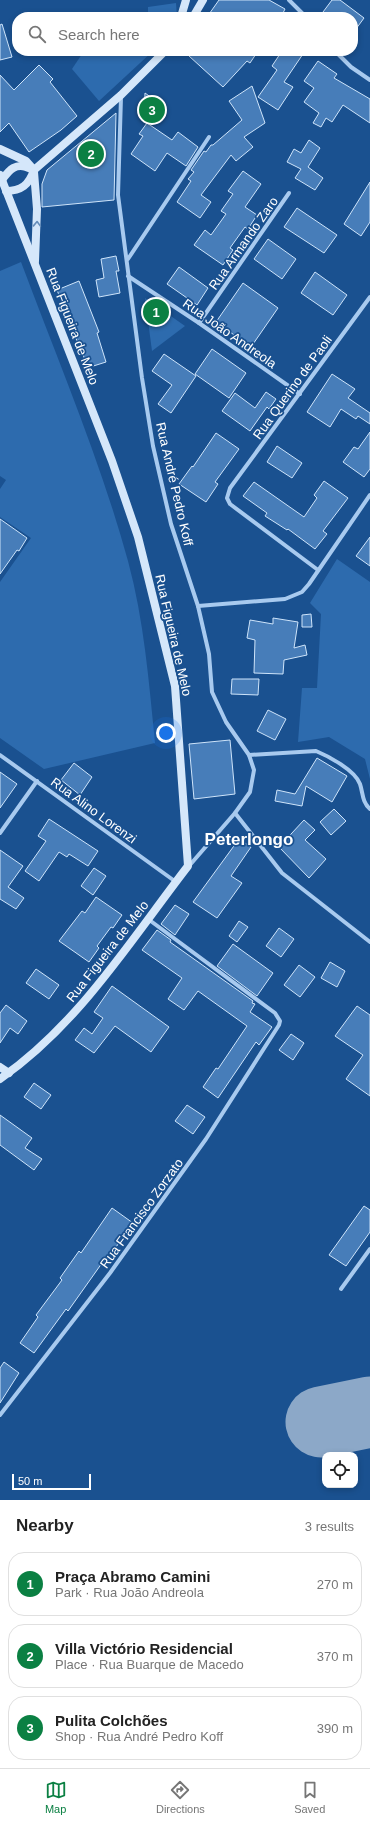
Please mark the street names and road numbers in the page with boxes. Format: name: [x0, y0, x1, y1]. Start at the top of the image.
street label: Rua Armando Zaro: [206, 194, 281, 293]
street label: Rua Figueira de Melo: [43, 265, 102, 387]
street label: Rua João Andreola: [180, 296, 280, 372]
street label: Rua Querino de Paoli: [250, 333, 335, 442]
street label: Rua André Pedro Koff: [153, 421, 196, 548]
street label: Rua Figueira de Melo: [152, 573, 195, 697]
street label: Rua Alino Lorenzi: [48, 774, 139, 846]
street label: Rua Figueira de Melo: [63, 898, 152, 1005]
street label: Rua Francisco Zorzato: [97, 1156, 186, 1271]

